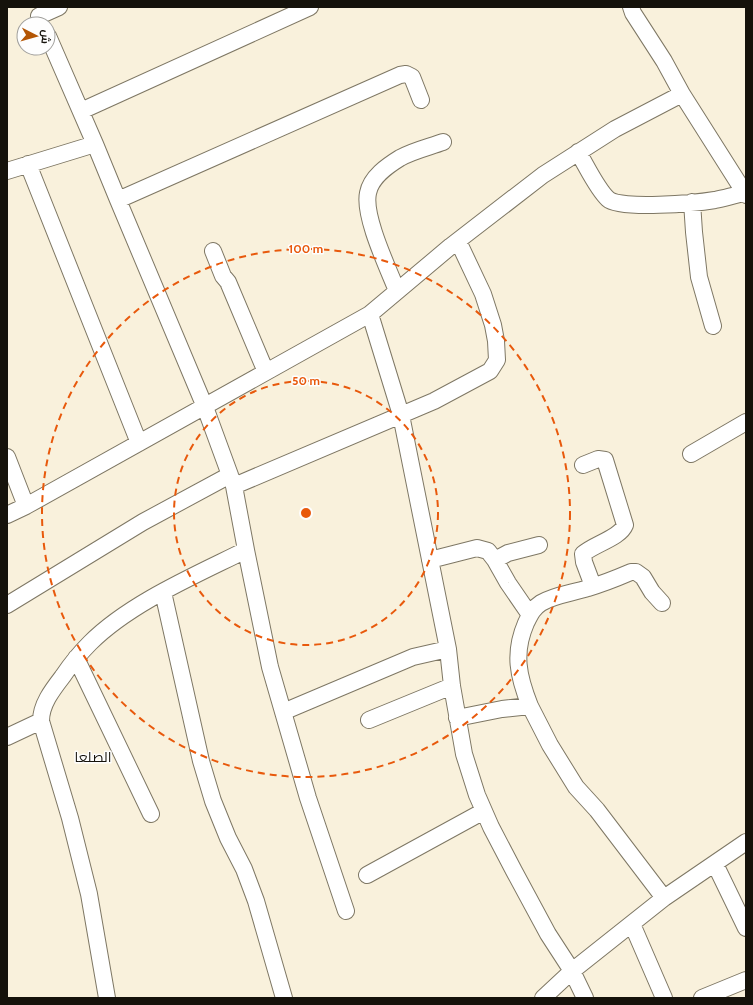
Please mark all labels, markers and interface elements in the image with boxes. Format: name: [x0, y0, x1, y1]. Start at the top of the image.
north arrow: [16, 16, 56, 56]
text: ش: [38, 29, 54, 45]
text: 100 m: [289, 241, 323, 256]
text: 50 m: [292, 373, 320, 388]
centre of rings: [299, 506, 313, 520]
district label: الصلعا: [75, 748, 111, 766]

